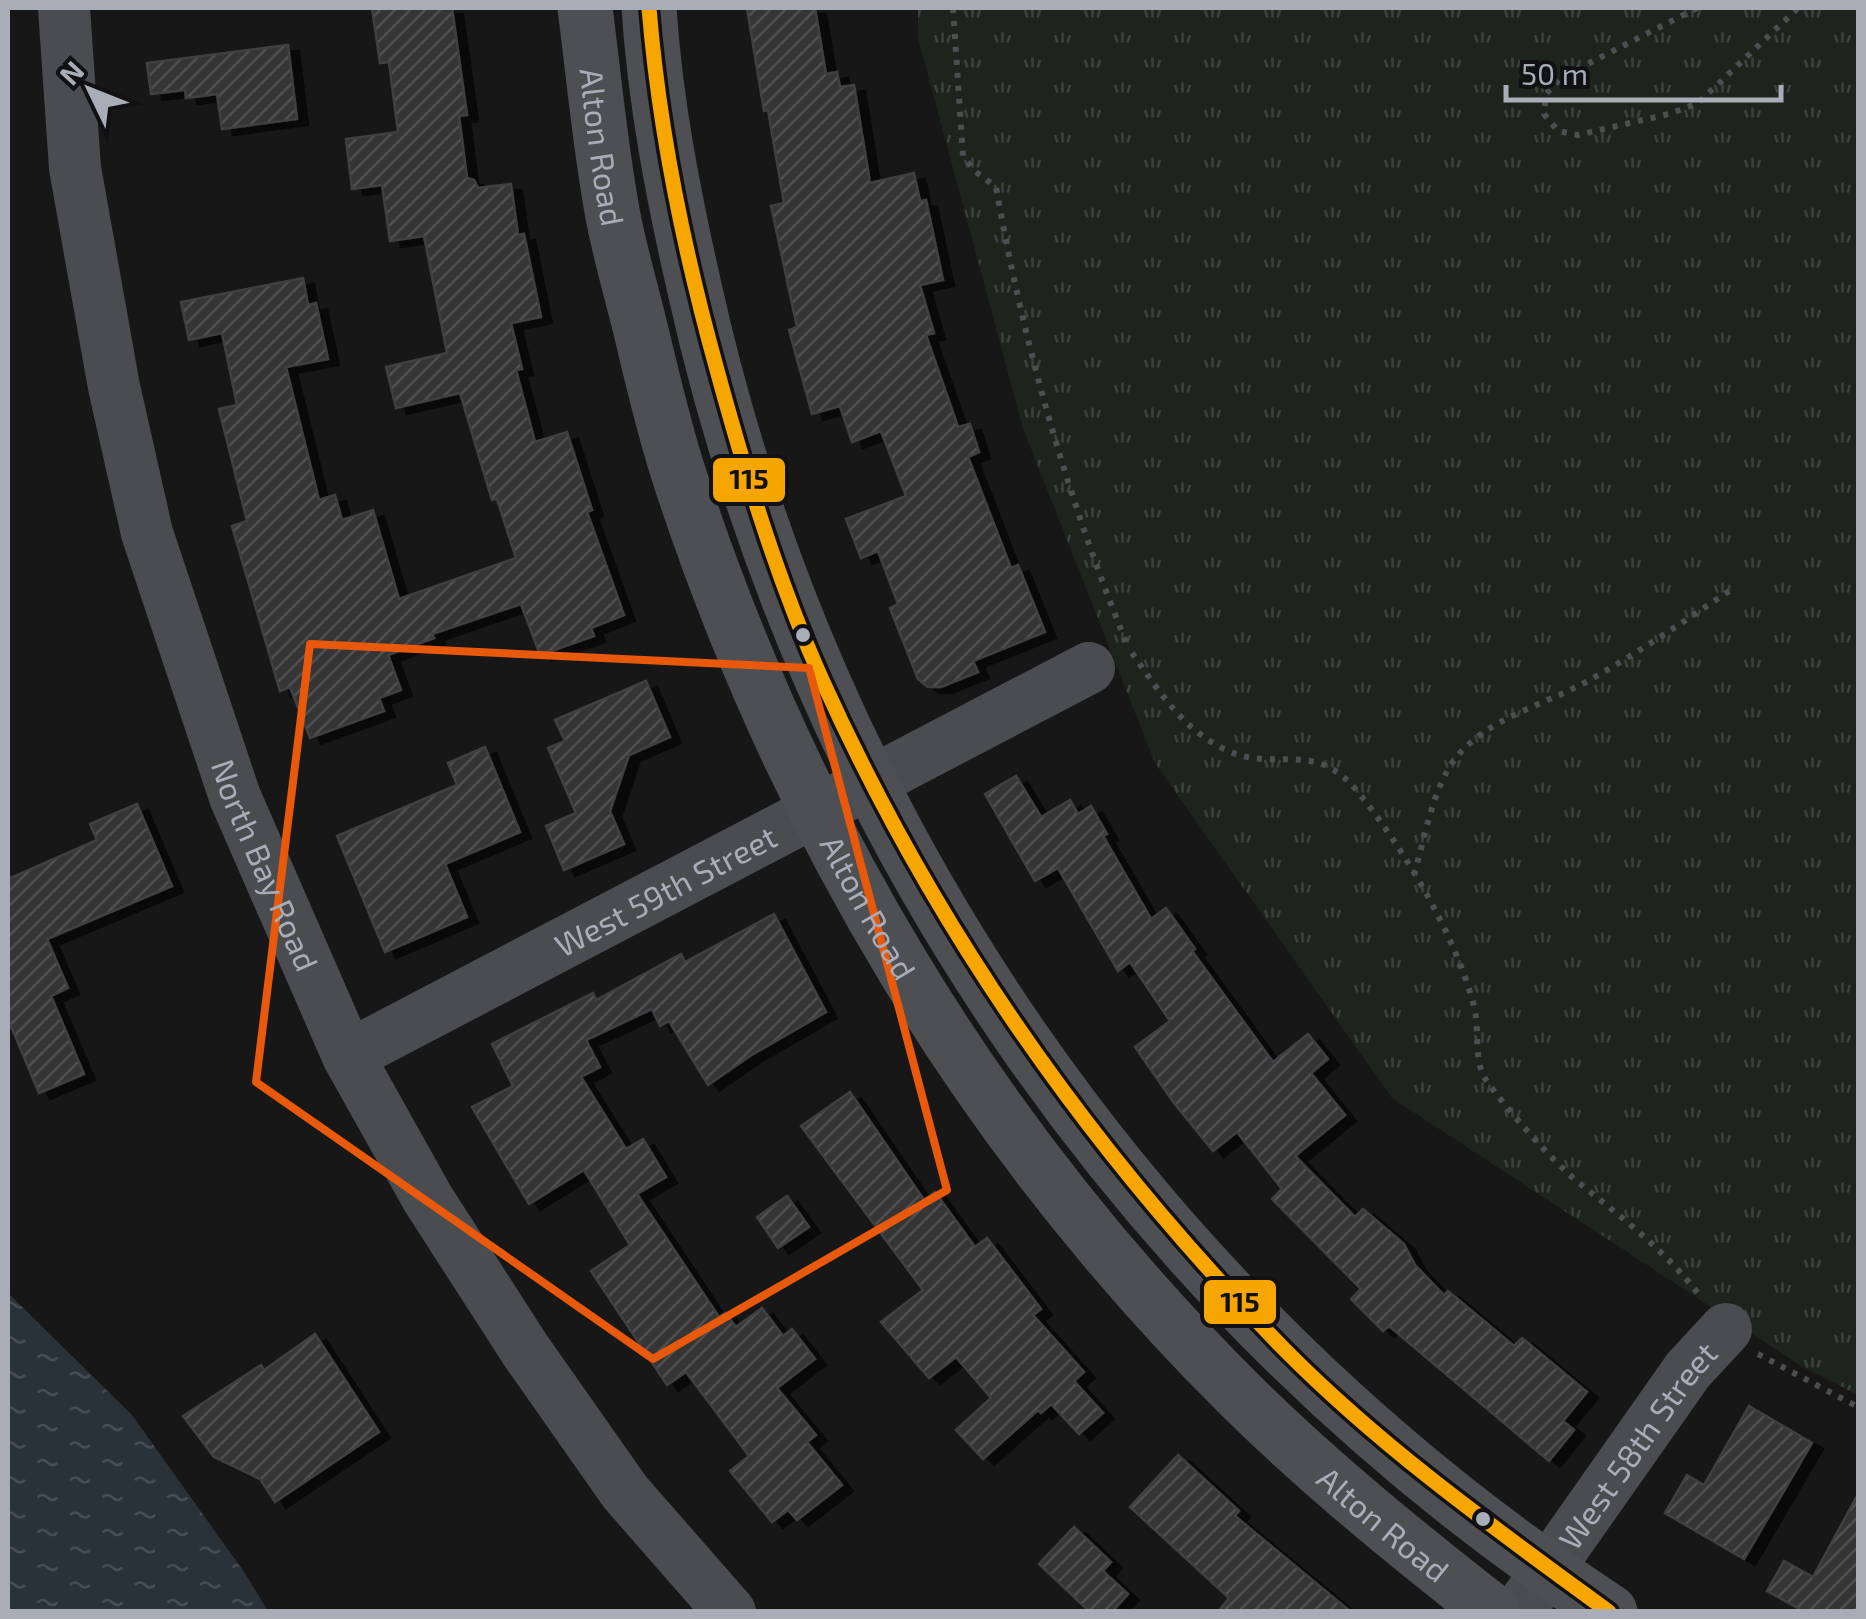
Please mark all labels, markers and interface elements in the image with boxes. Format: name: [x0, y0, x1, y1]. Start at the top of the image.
north arrow: [40, 40, 140, 140]
scale bar: [1506, 40, 1781, 102]
text: N: [52, 53, 90, 91]
text: 50 m: [1521, 55, 1588, 91]
street label: Alton Road: [573, 66, 633, 229]
line badge: 115: [711, 456, 787, 504]
text: 115: [729, 461, 769, 495]
unlabelled marker: [793, 625, 813, 645]
street label: North Bay Road: [205, 754, 327, 976]
street label: West 59th Street: [548, 816, 782, 964]
street label: Alton Road: [814, 829, 925, 986]
line badge: 115: [1202, 1278, 1278, 1326]
text: 115: [1220, 1284, 1260, 1318]
street label: West 58th Street: [1550, 1333, 1724, 1556]
street label: Alton Road: [1310, 1458, 1457, 1589]
unlabelled marker: [1473, 1509, 1493, 1529]

